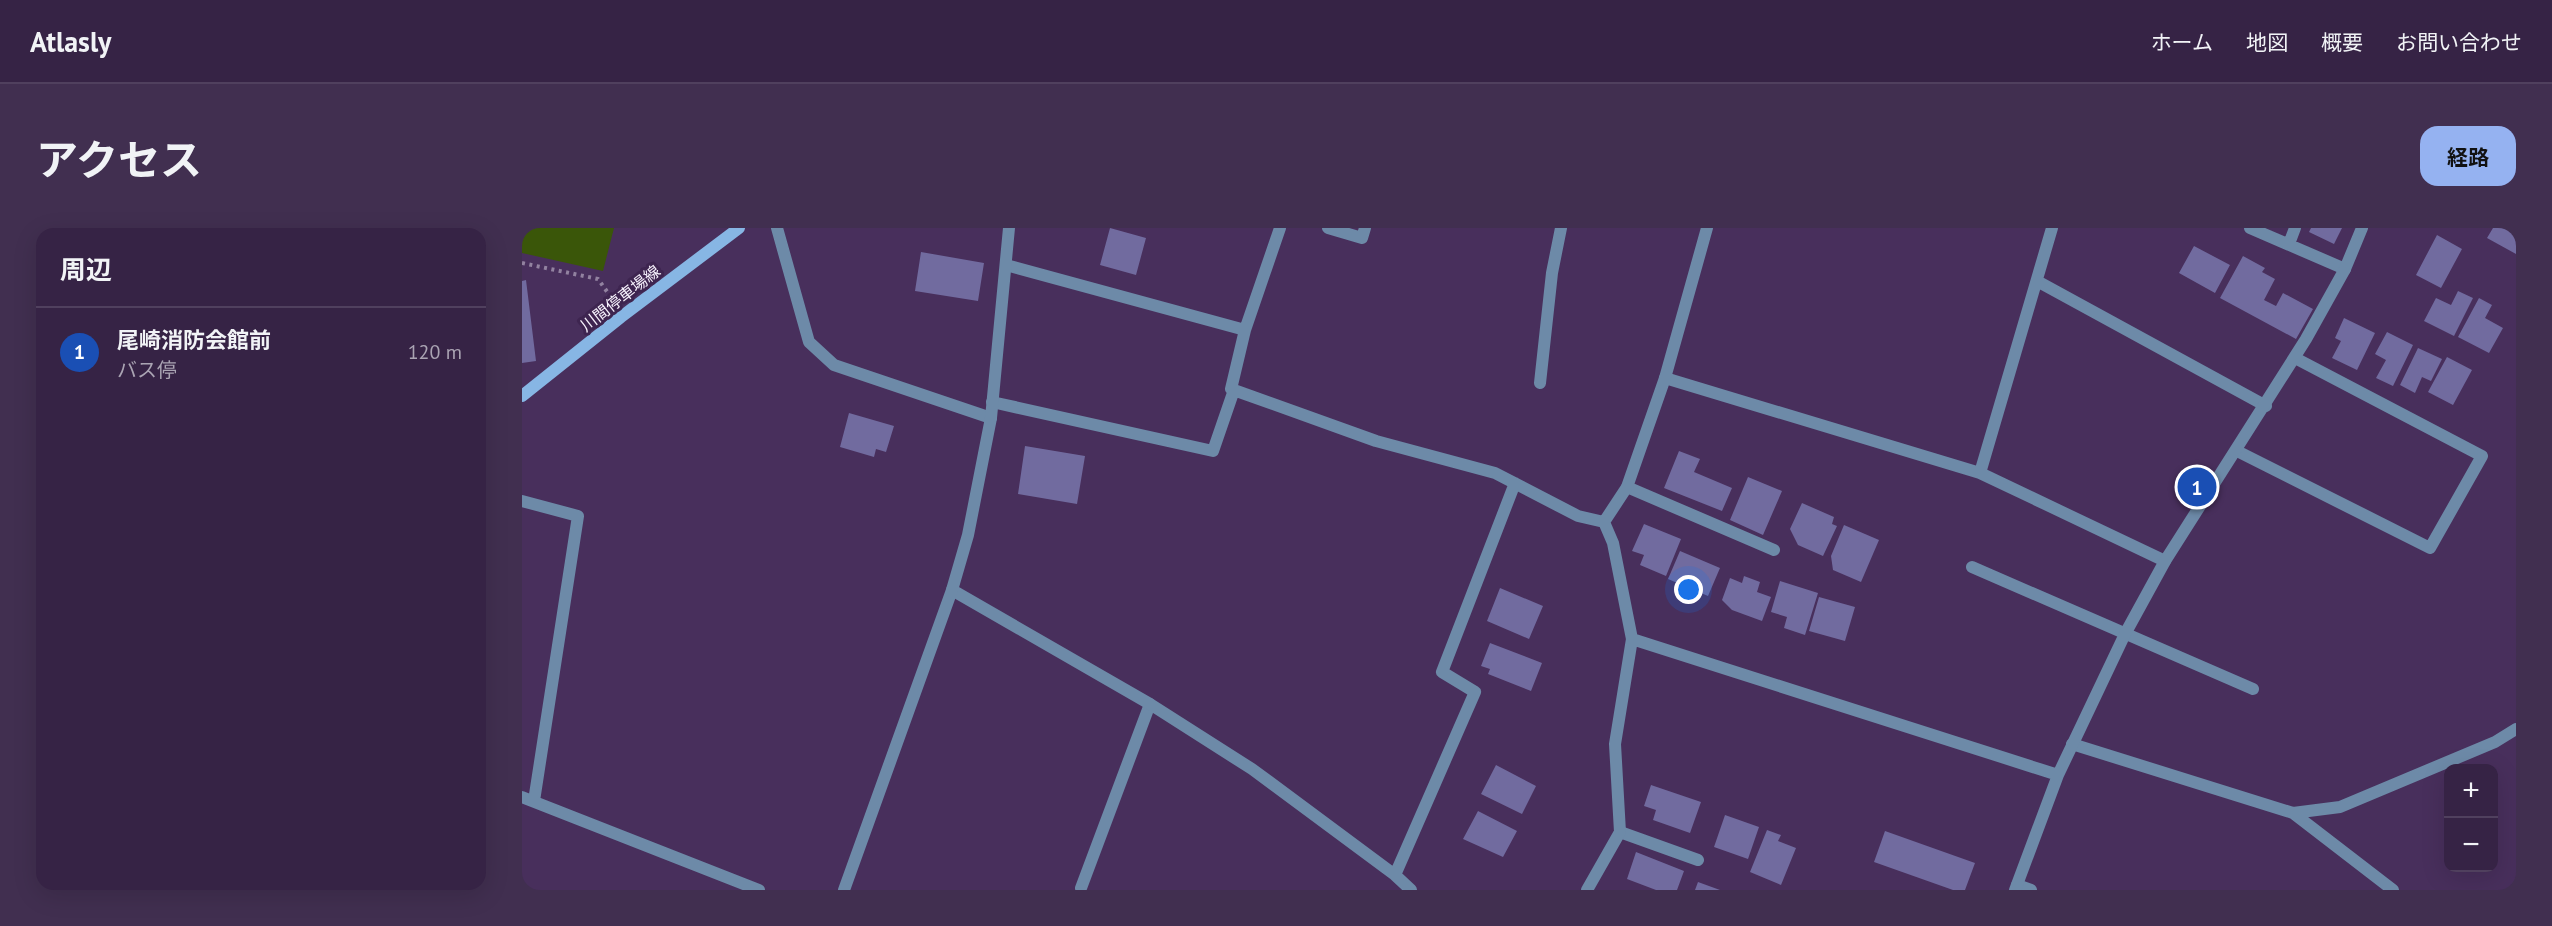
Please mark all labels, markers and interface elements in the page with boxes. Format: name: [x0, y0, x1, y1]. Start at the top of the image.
text: Atlasly: [30, 23, 112, 60]
text: ホーム: [2151, 29, 2213, 56]
text: 地図: [2246, 29, 2288, 56]
text: 概要: [2321, 29, 2363, 56]
text: お問い合わせ: [2396, 29, 2522, 56]
button: 経路: [2420, 126, 2516, 186]
text: アクセス: [36, 132, 202, 187]
text: 周辺: [60, 253, 112, 286]
street label: 川間停車場線: [576, 261, 664, 335]
text: 尾崎消防会館前: [117, 326, 271, 354]
text: 1: [74, 339, 85, 365]
text: 120 m: [408, 339, 462, 365]
text: バス停: [117, 357, 177, 383]
pin: 1: [2178, 464, 2216, 510]
your location: [1674, 575, 1703, 604]
map controls: [2444, 764, 2498, 872]
button: +: [2444, 764, 2498, 818]
button: −: [2444, 818, 2498, 872]

